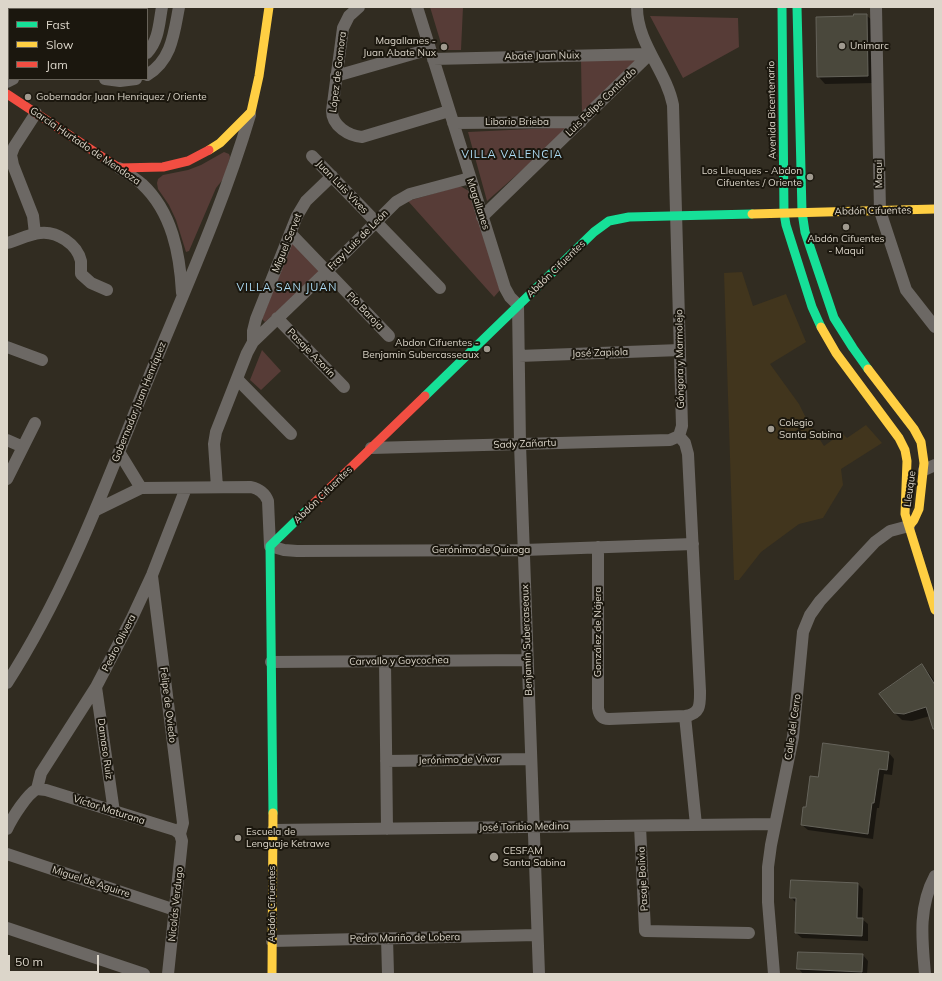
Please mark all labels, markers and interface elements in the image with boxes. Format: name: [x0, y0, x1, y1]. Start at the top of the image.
legend: [8, 8, 148, 80]
text: Fast: [46, 17, 70, 32]
street label: López de Gomora: [327, 31, 349, 113]
place label: Magallanes - Juan Abate Nux: [363, 35, 436, 58]
text: Slow: [46, 37, 74, 52]
place label: Unimarc: [850, 40, 889, 52]
marker: Unimarc: [837, 41, 847, 51]
marker: Magallanes - Juan Abate Nux: [439, 42, 449, 52]
street label: Abate Juan Nuix: [504, 49, 580, 63]
text: Jam: [46, 57, 68, 72]
street label: Avenida Bicentenario: [765, 61, 779, 159]
street label: Luis Felipe Contardo: [563, 65, 639, 139]
place label: Gobernador Juan Henriquez / Oriente: [36, 91, 207, 103]
marker: Gobernador Juan Henriquez / Oriente: [23, 92, 33, 102]
street label: García Hurtado de Mendoza: [27, 104, 143, 188]
street label: Liborio Brieba: [485, 116, 549, 128]
district label: VILLA VALENCIA: [461, 148, 563, 162]
street label: Juan Luis Vives: [314, 158, 370, 216]
street label: Maqui: [873, 160, 885, 188]
place label: Los Lleuques - Abdon Cifuentes / Oriente: [702, 165, 802, 188]
marker: Los Lleuques - Abdon Cifuentes / Oriente: [805, 172, 815, 182]
street label: Magallanes: [464, 177, 492, 231]
street label: Abdón Cifuentes: [834, 204, 912, 218]
street label: Fray Luis de León: [325, 207, 391, 273]
street label: Miguel Servet: [270, 212, 304, 274]
marker: Abdón Cifuentes - Maqui: [841, 222, 851, 232]
place label: Abdón Cifuentes - Maqui: [807, 233, 885, 256]
street label: Abdón Cifuentes: [524, 238, 588, 300]
district label: VILLA SAN JUAN: [236, 281, 338, 295]
street label: Pío Baroja: [344, 290, 386, 332]
street label: Góngora y Marmolejo: [673, 309, 687, 409]
street label: Pasaje Azorín: [285, 326, 337, 380]
place label: Abdon Cifuentes - Benjamin Subercasseaux: [362, 337, 479, 360]
street label: Gobernador Juan Henríquez: [109, 340, 169, 464]
marker: Abdon Cifuentes - Benjamin Subercasseaux: [482, 344, 492, 354]
street label: José Zapiola: [572, 346, 628, 360]
place label: Colegio Santa Sabina: [779, 417, 842, 440]
marker: Colegio Santa Sabina: [766, 424, 776, 434]
street label: Sady Zañartu: [493, 437, 557, 451]
street label: Abdón Cifuentes: [291, 464, 355, 526]
street label: Lleuque: [902, 470, 918, 508]
street label: Gerónimo de Quiroga: [432, 544, 530, 556]
street label: Benjamín Subercaseaux: [519, 584, 535, 696]
street label: González de Nájera: [592, 587, 604, 677]
street label: Pedro Olivera: [100, 612, 138, 674]
street label: Carvallo y Goycochea: [349, 654, 449, 668]
street label: Felipe de Oviedo: [157, 666, 179, 744]
street label: Calle del Cerro: [782, 693, 804, 761]
street label: Damaso Ruiz: [95, 718, 115, 780]
street label: Jerónimo de Vivar: [418, 753, 500, 767]
street label: Víctor Maturana: [71, 793, 147, 827]
street label: José Toribio Medina: [479, 820, 569, 834]
place label: Escuela de Lenguaje Ketrawe: [246, 826, 330, 850]
marker: Escuela de Lenguaje Ketrawe: [233, 833, 243, 843]
place label: CESFAM Santa Sabina: [503, 845, 566, 868]
street label: Pasaje Bolivia: [635, 846, 651, 912]
marker: CESFAM Santa Sabina: [488, 851, 500, 863]
street label: Miguel de Aguirre: [50, 864, 132, 900]
street label: Abdón Cifuentes: [266, 865, 278, 943]
street label: Nicolás Verdugo: [166, 866, 186, 942]
street label: Pedro Mariño de Lobera: [350, 931, 460, 945]
scale bar: [10, 947, 101, 973]
text: 50 m: [15, 954, 43, 969]

